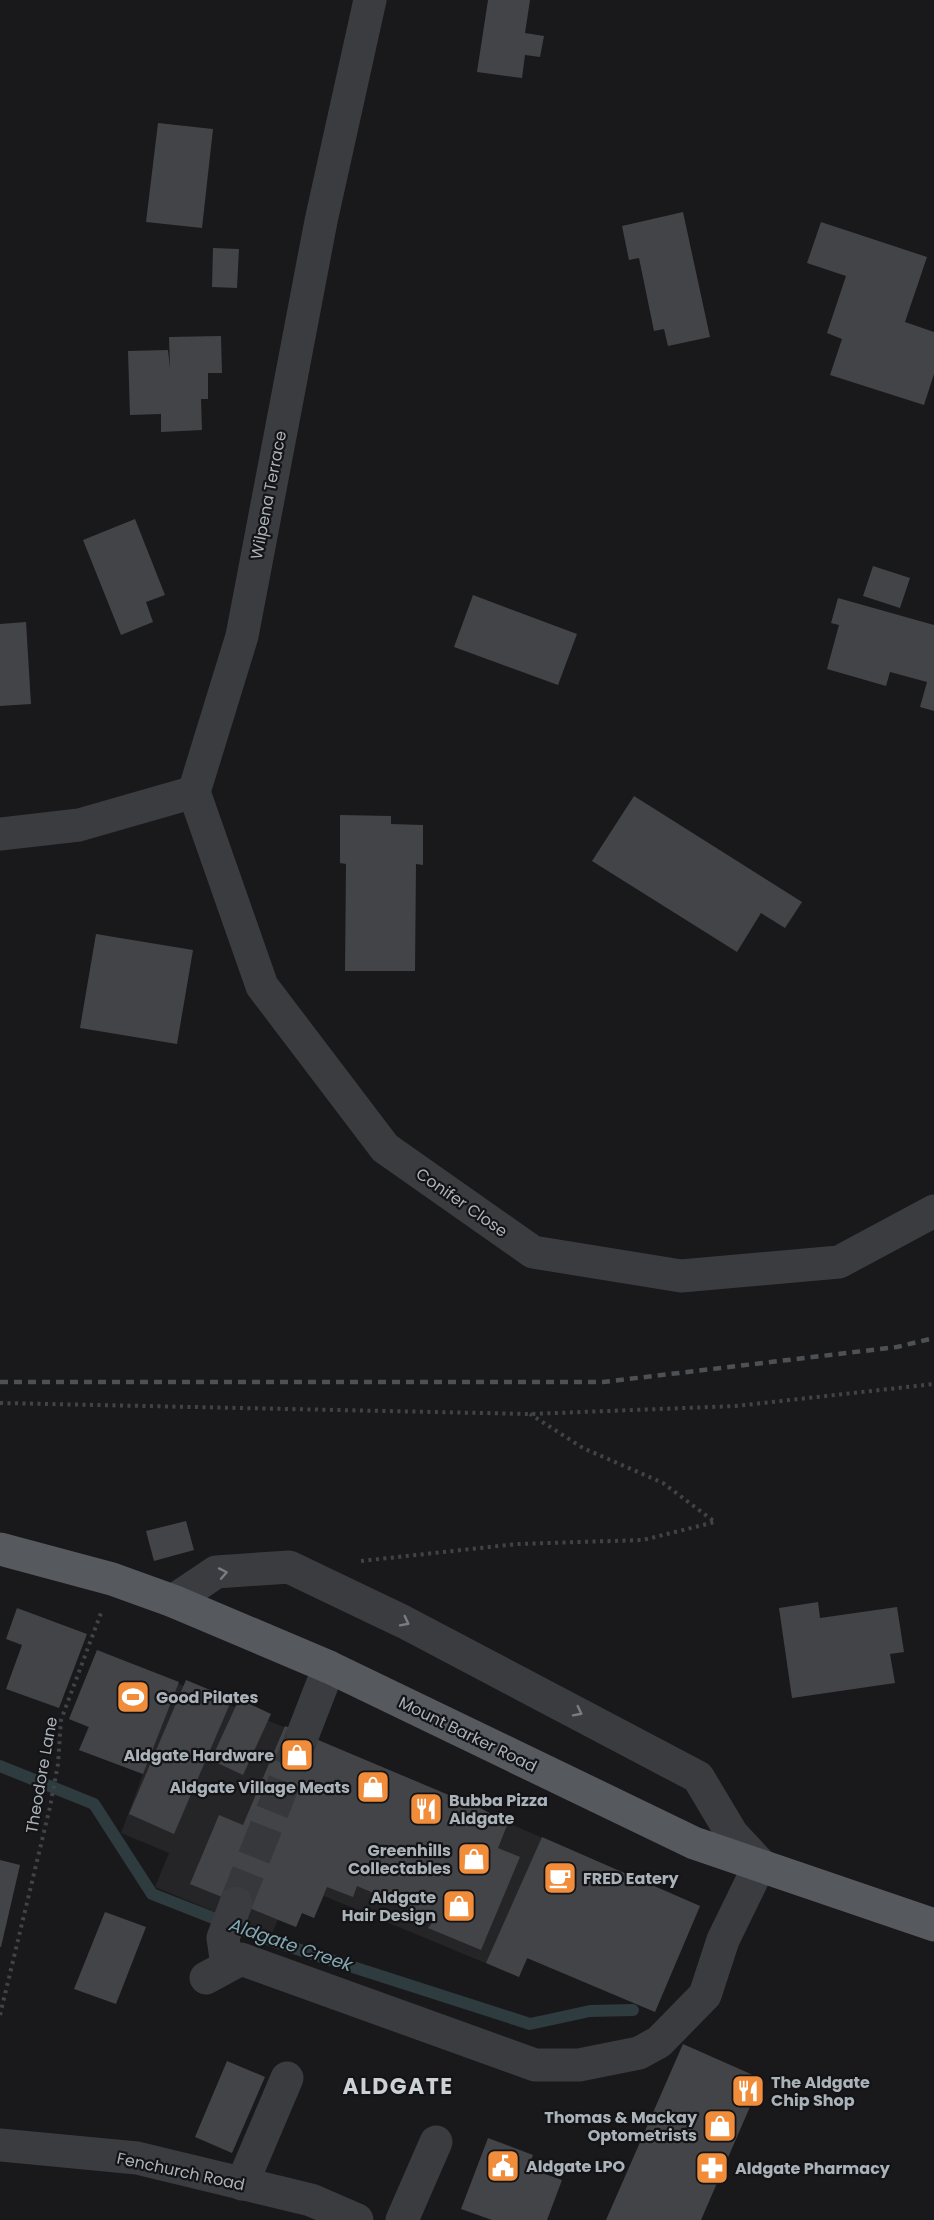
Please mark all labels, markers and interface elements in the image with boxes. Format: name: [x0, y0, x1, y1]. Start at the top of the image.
street label: Wilpena Terrace: [245, 429, 292, 561]
street label: Conifer Close: [411, 1162, 512, 1243]
one-way arrow: [218, 1567, 228, 1580]
one-way arrow: [398, 1615, 409, 1627]
sports icon: Good Pilates: [115, 1679, 151, 1715]
place label: Good Pilates: [156, 1686, 258, 1709]
street label: Mount Barker Road: [395, 1691, 541, 1778]
one-way arrow: [571, 1705, 582, 1716]
street label: Theodore Lane: [20, 1715, 63, 1835]
shop icon: Aldgate Hardware: [279, 1737, 315, 1773]
place label: Aldgate Hardware: [123, 1744, 274, 1767]
shop icon: Aldgate Village Meats: [355, 1769, 391, 1805]
place label: Aldgate Village Meats: [170, 1776, 350, 1799]
place label: Bubba Pizza Aldgate: [449, 1789, 548, 1830]
restaurant icon: Bubba Pizza Aldgate: [408, 1791, 444, 1827]
place label: Greenhills Collectables: [348, 1839, 451, 1880]
shop icon: Greenhills Collectables: [456, 1841, 492, 1877]
cafe icon: FRED Eatery: [542, 1860, 578, 1896]
place label: FRED Eatery: [583, 1867, 680, 1890]
place label: Aldgate Hair Design: [342, 1886, 436, 1927]
shop icon: Aldgate Hair Design: [441, 1888, 477, 1924]
water label: Aldgate Creek: [225, 1911, 357, 1977]
district label: ALDGATE: [342, 2071, 454, 2102]
place label: The Aldgate Chip Shop: [771, 2071, 870, 2112]
restaurant icon: The Aldgate Chip Shop: [730, 2073, 766, 2109]
place label: Thomas & Mackay Optometrists: [544, 2106, 698, 2147]
shop icon: Thomas & Mackay Optometrists: [702, 2108, 738, 2144]
street label: Fenchurch Road: [115, 2147, 247, 2196]
public building icon: Aldgate LPO: [485, 2148, 521, 2184]
pharmacy icon: Aldgate Pharmacy: [694, 2150, 730, 2186]
place label: Aldgate LPO: [526, 2155, 625, 2178]
place label: Aldgate Pharmacy: [735, 2157, 891, 2180]

